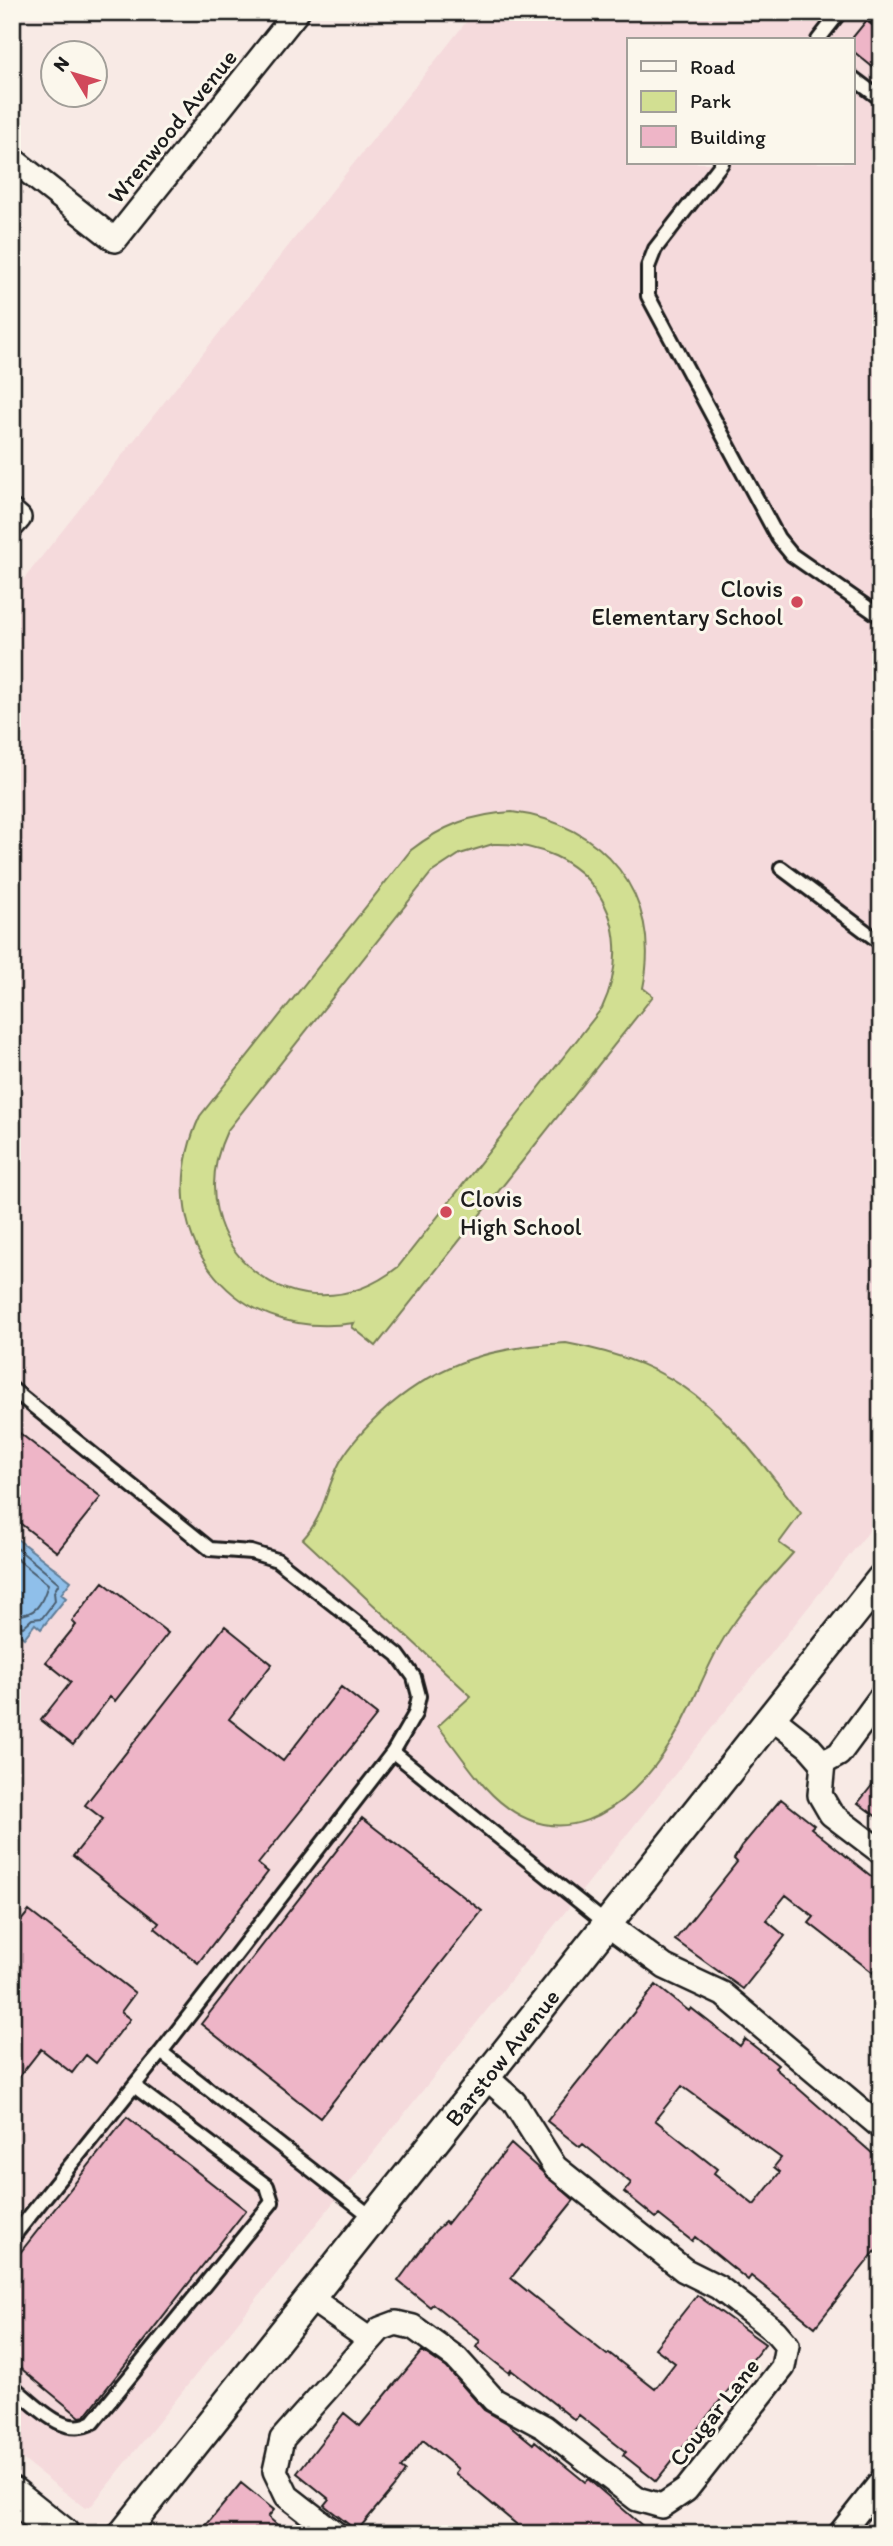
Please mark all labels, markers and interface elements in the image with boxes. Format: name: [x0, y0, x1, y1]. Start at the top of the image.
north arrow: [38, 38, 108, 108]
legend: [627, 38, 854, 164]
street label: Wrenwood Avenue: [101, 43, 243, 209]
text: N: [48, 52, 74, 76]
text: Road: [690, 54, 736, 79]
text: Park: [690, 88, 732, 113]
text: Building: [690, 124, 766, 149]
place label: Clovis Elementary School: [592, 574, 783, 631]
marker: Clovis Elementary School: [789, 594, 805, 610]
place label: Clovis High School: [460, 1184, 582, 1241]
marker: Clovis High School: [438, 1204, 454, 1220]
street label: Barstow Avenue: [438, 1982, 565, 2132]
street label: Cougar Lane: [663, 2352, 765, 2472]

